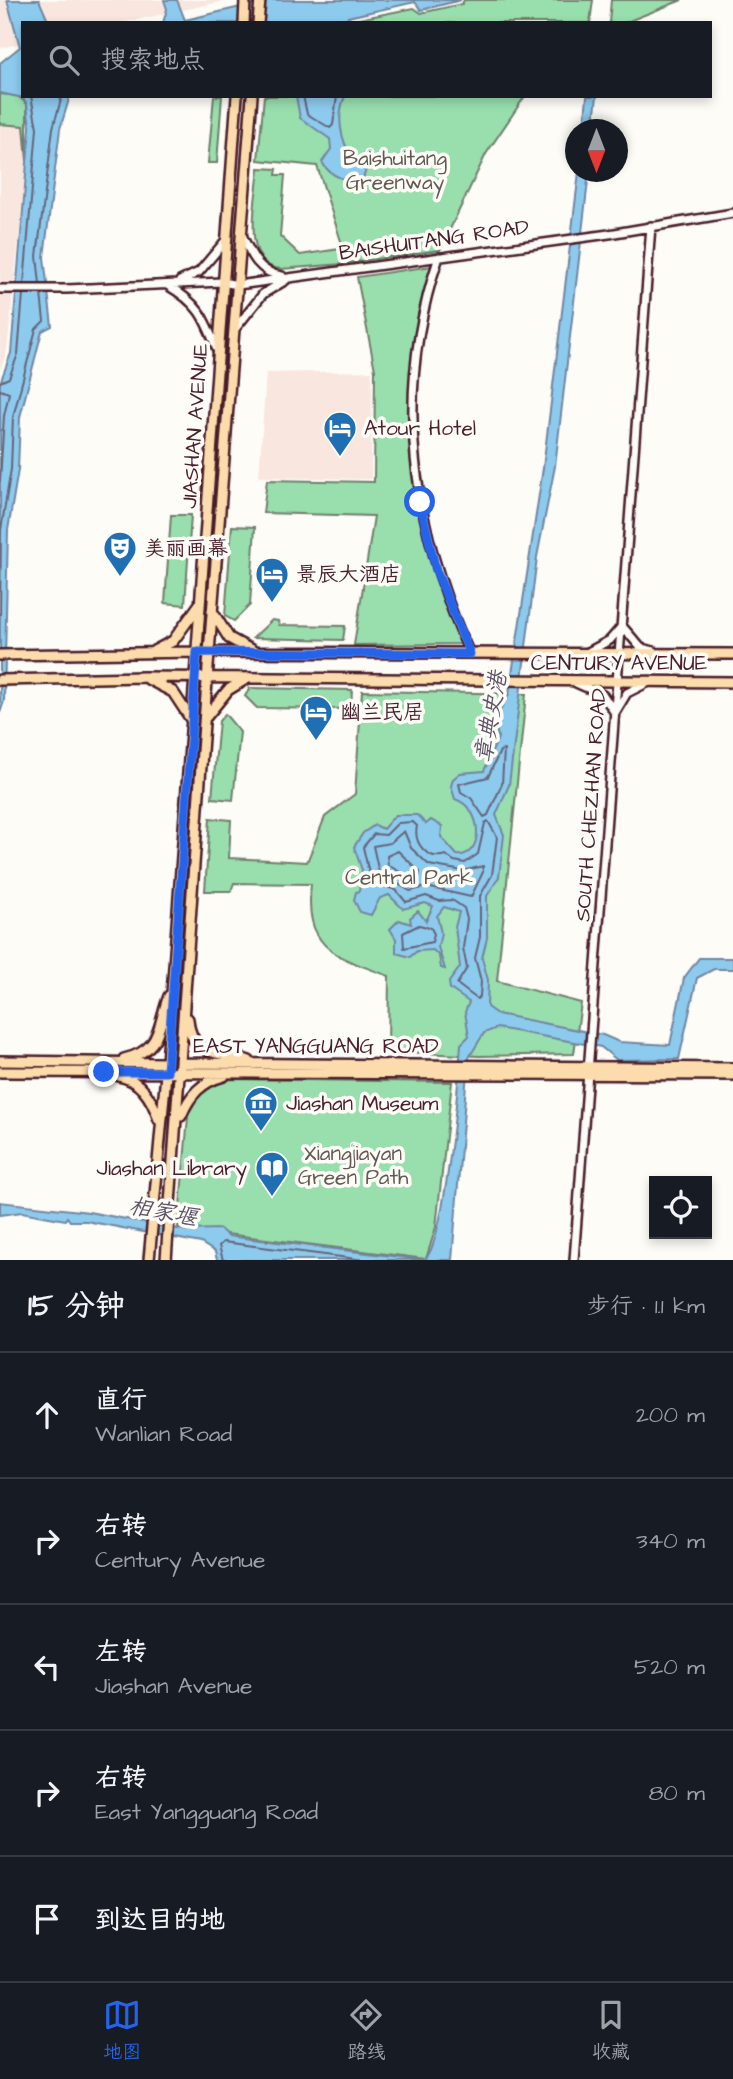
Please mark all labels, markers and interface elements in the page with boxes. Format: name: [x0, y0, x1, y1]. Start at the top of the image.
search box: [21, 21, 712, 98]
icon: search: [45, 41, 83, 79]
text: 搜索地点: [101, 42, 205, 78]
north arrow: [565, 119, 628, 182]
park label: Baishuitang Greenway: [343, 144, 447, 199]
street label: BAISHUITANG ROAD: [337, 212, 531, 268]
street label: JIASHAN AVENUE: [175, 342, 215, 510]
hotel icon: Atour Hotel: [321, 409, 359, 458]
place label: Atour Hotel: [364, 414, 476, 443]
route start: [404, 486, 435, 517]
theatre icon: 美丽画幕: [101, 529, 139, 578]
place label: 美丽画幕: [144, 534, 228, 563]
hotel icon: 景辰大酒店: [253, 555, 291, 604]
place label: 景辰大酒店: [296, 560, 401, 589]
street label: CENTURY AVENUE: [531, 649, 708, 678]
water label: 章典史港: [467, 667, 515, 765]
street label: SOUTH CHEZHAN ROAD: [568, 687, 614, 923]
hotel icon: 幽兰民居: [297, 693, 335, 742]
place label: 幽兰民居: [340, 698, 424, 727]
park label: Central Park: [345, 863, 473, 892]
street label: EAST YANGGUANG ROAD: [193, 1032, 439, 1061]
route end: [88, 1056, 119, 1087]
museum icon: Jiashan Museum: [242, 1084, 280, 1133]
place label: Jiashan Museum: [286, 1089, 439, 1118]
park label: Xiangjiayan Green Path: [298, 1139, 409, 1192]
library icon: Jiashan Library: [253, 1149, 291, 1198]
place label: Jiashan Library: [97, 1154, 247, 1185]
map controls: [649, 1176, 712, 1239]
button: locate: [649, 1176, 712, 1239]
water label: 相家堰: [126, 1190, 203, 1235]
text: 15 分钟: [28, 1285, 125, 1327]
text: 步行 · 1.1 km: [587, 1290, 705, 1322]
text: 直行: [95, 1382, 147, 1418]
icon: ahead: [28, 1396, 66, 1434]
text: 200 m: [636, 1399, 705, 1431]
text: Wanlian Road: [95, 1418, 232, 1450]
text: 右转: [95, 1508, 147, 1544]
icon: right: [28, 1522, 66, 1560]
text: 340 m: [636, 1525, 705, 1557]
text: Century Avenue: [95, 1544, 265, 1576]
text: 左转: [95, 1634, 147, 1670]
icon: left: [28, 1648, 66, 1686]
text: 520 m: [634, 1651, 705, 1683]
text: Jiashan Avenue: [95, 1670, 252, 1702]
text: 右转: [95, 1760, 147, 1796]
icon: right: [28, 1774, 66, 1812]
text: 80 m: [648, 1777, 705, 1809]
text: East Yangguang Road: [95, 1796, 318, 1828]
icon: arrive: [28, 1900, 66, 1938]
text: 到达目的地: [95, 1902, 225, 1938]
tab: 地图: [103, 1996, 141, 2066]
tab: 路线: [347, 1996, 386, 2066]
tab: 收藏: [592, 1996, 630, 2066]

